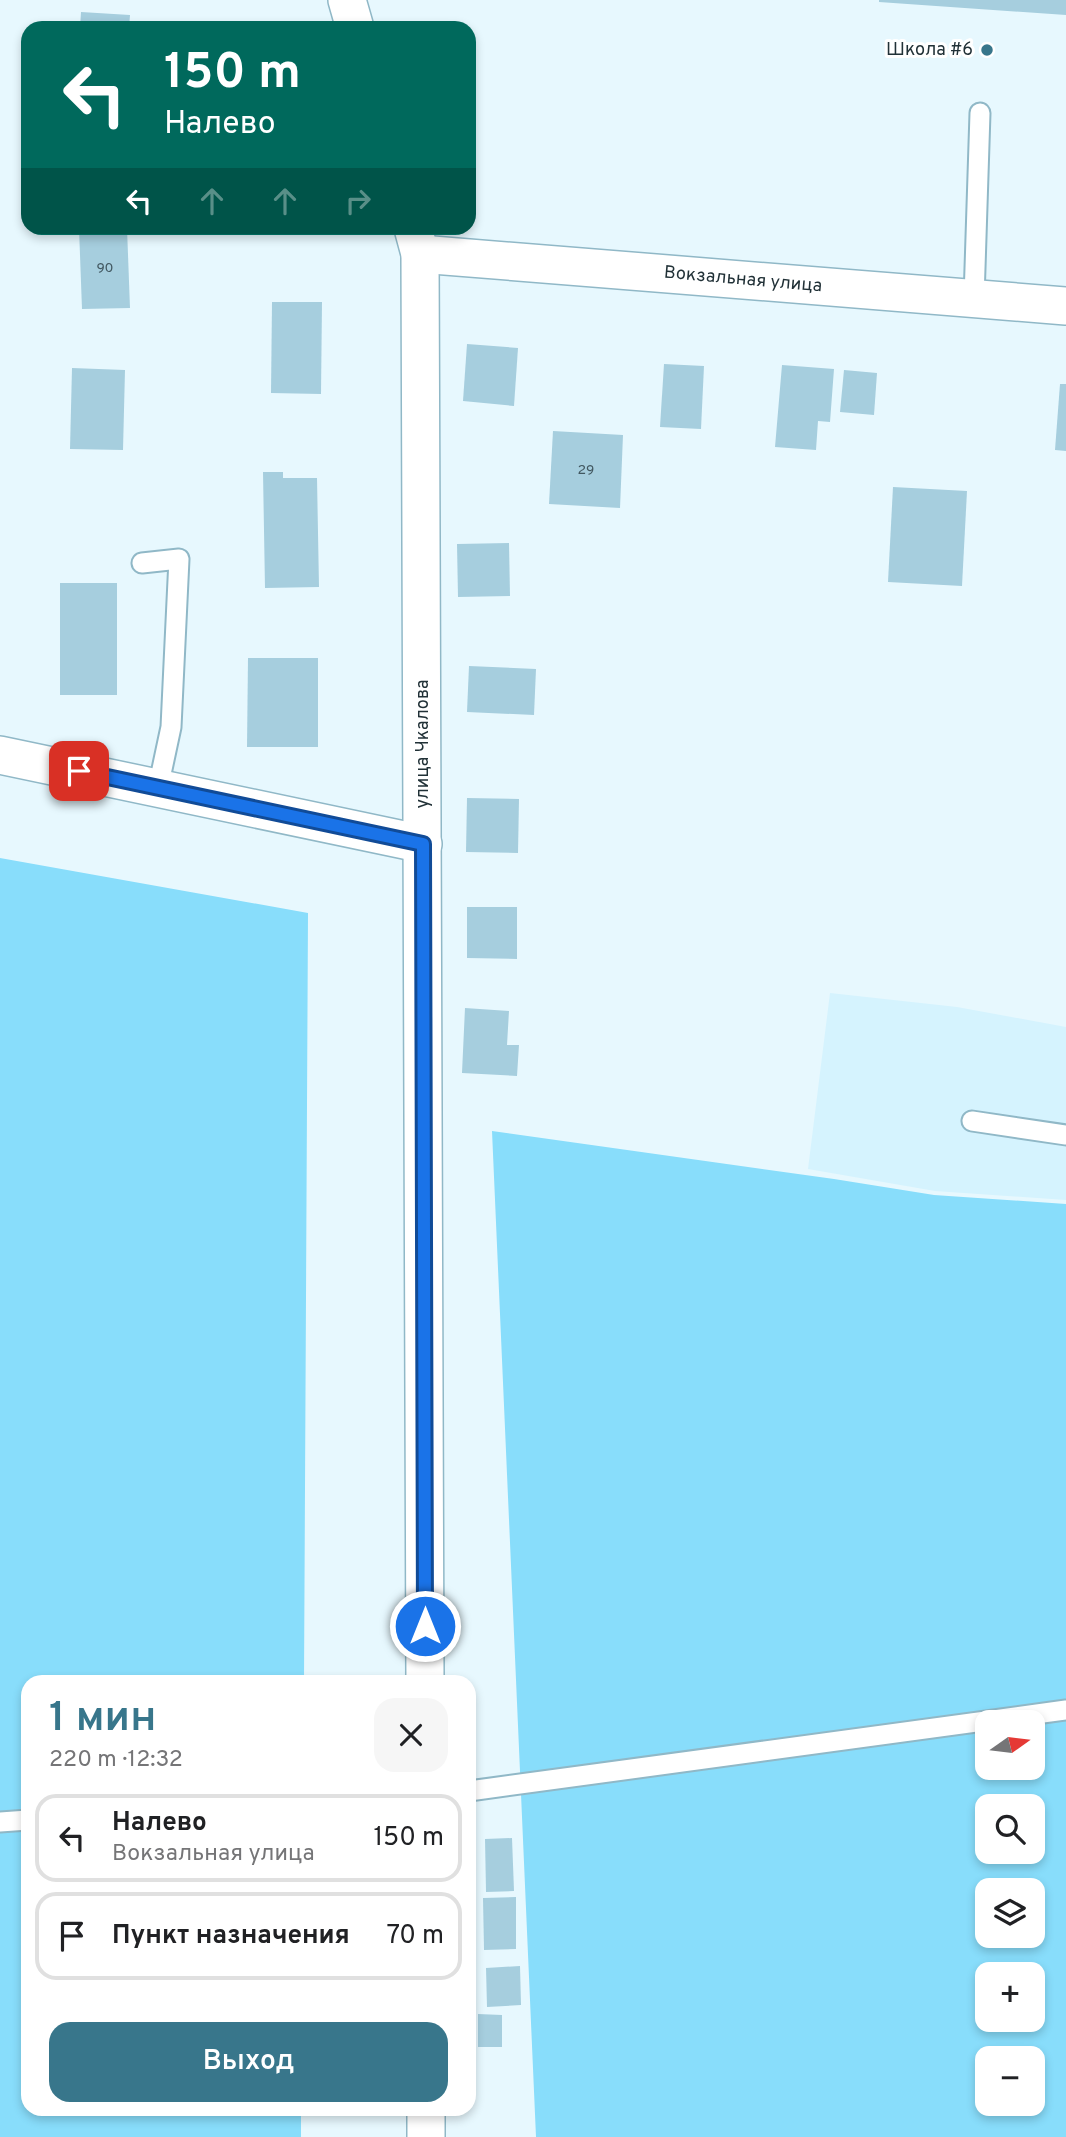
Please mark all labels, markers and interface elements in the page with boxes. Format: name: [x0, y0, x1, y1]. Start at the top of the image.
place label: Школа #6: [886, 39, 973, 62]
marker: Школа #6: [979, 42, 995, 58]
text: 150 m: [164, 44, 301, 106]
icon: left: [49, 49, 140, 140]
text: Налево: [164, 105, 276, 145]
icon: left: [120, 182, 158, 220]
icon: ahead: [193, 182, 231, 220]
icon: ahead: [266, 182, 304, 220]
icon: right: [339, 182, 377, 220]
house number: 90: [96, 260, 114, 277]
street label: Вокзальная улица: [663, 262, 823, 298]
house number: 29: [578, 462, 594, 479]
street label: улица Чкалова: [412, 679, 435, 809]
pin: [49, 741, 109, 801]
icon: arrive: [60, 752, 98, 790]
position arrow: [388, 1589, 462, 1663]
text: 1 мин: [49, 1693, 156, 1746]
button: close: [374, 1698, 448, 1772]
north arrow: [975, 1710, 1045, 1780]
map controls: [975, 1710, 1045, 2116]
text: 220 m · 12:32: [49, 1746, 183, 1775]
button: search: [975, 1794, 1045, 1864]
text: Налево: [112, 1807, 207, 1840]
icon: left: [53, 1819, 91, 1857]
text: 150 m: [373, 1822, 444, 1855]
text: Вокзальная улица: [112, 1840, 315, 1869]
button: layers: [975, 1878, 1045, 1948]
icon: arrive: [53, 1917, 91, 1955]
text: Пункт назначения: [112, 1920, 350, 1953]
text: 70 m: [386, 1920, 444, 1953]
button: +: [975, 1962, 1045, 2032]
button: Выход: [49, 2022, 448, 2102]
button: −: [975, 2046, 1045, 2116]

